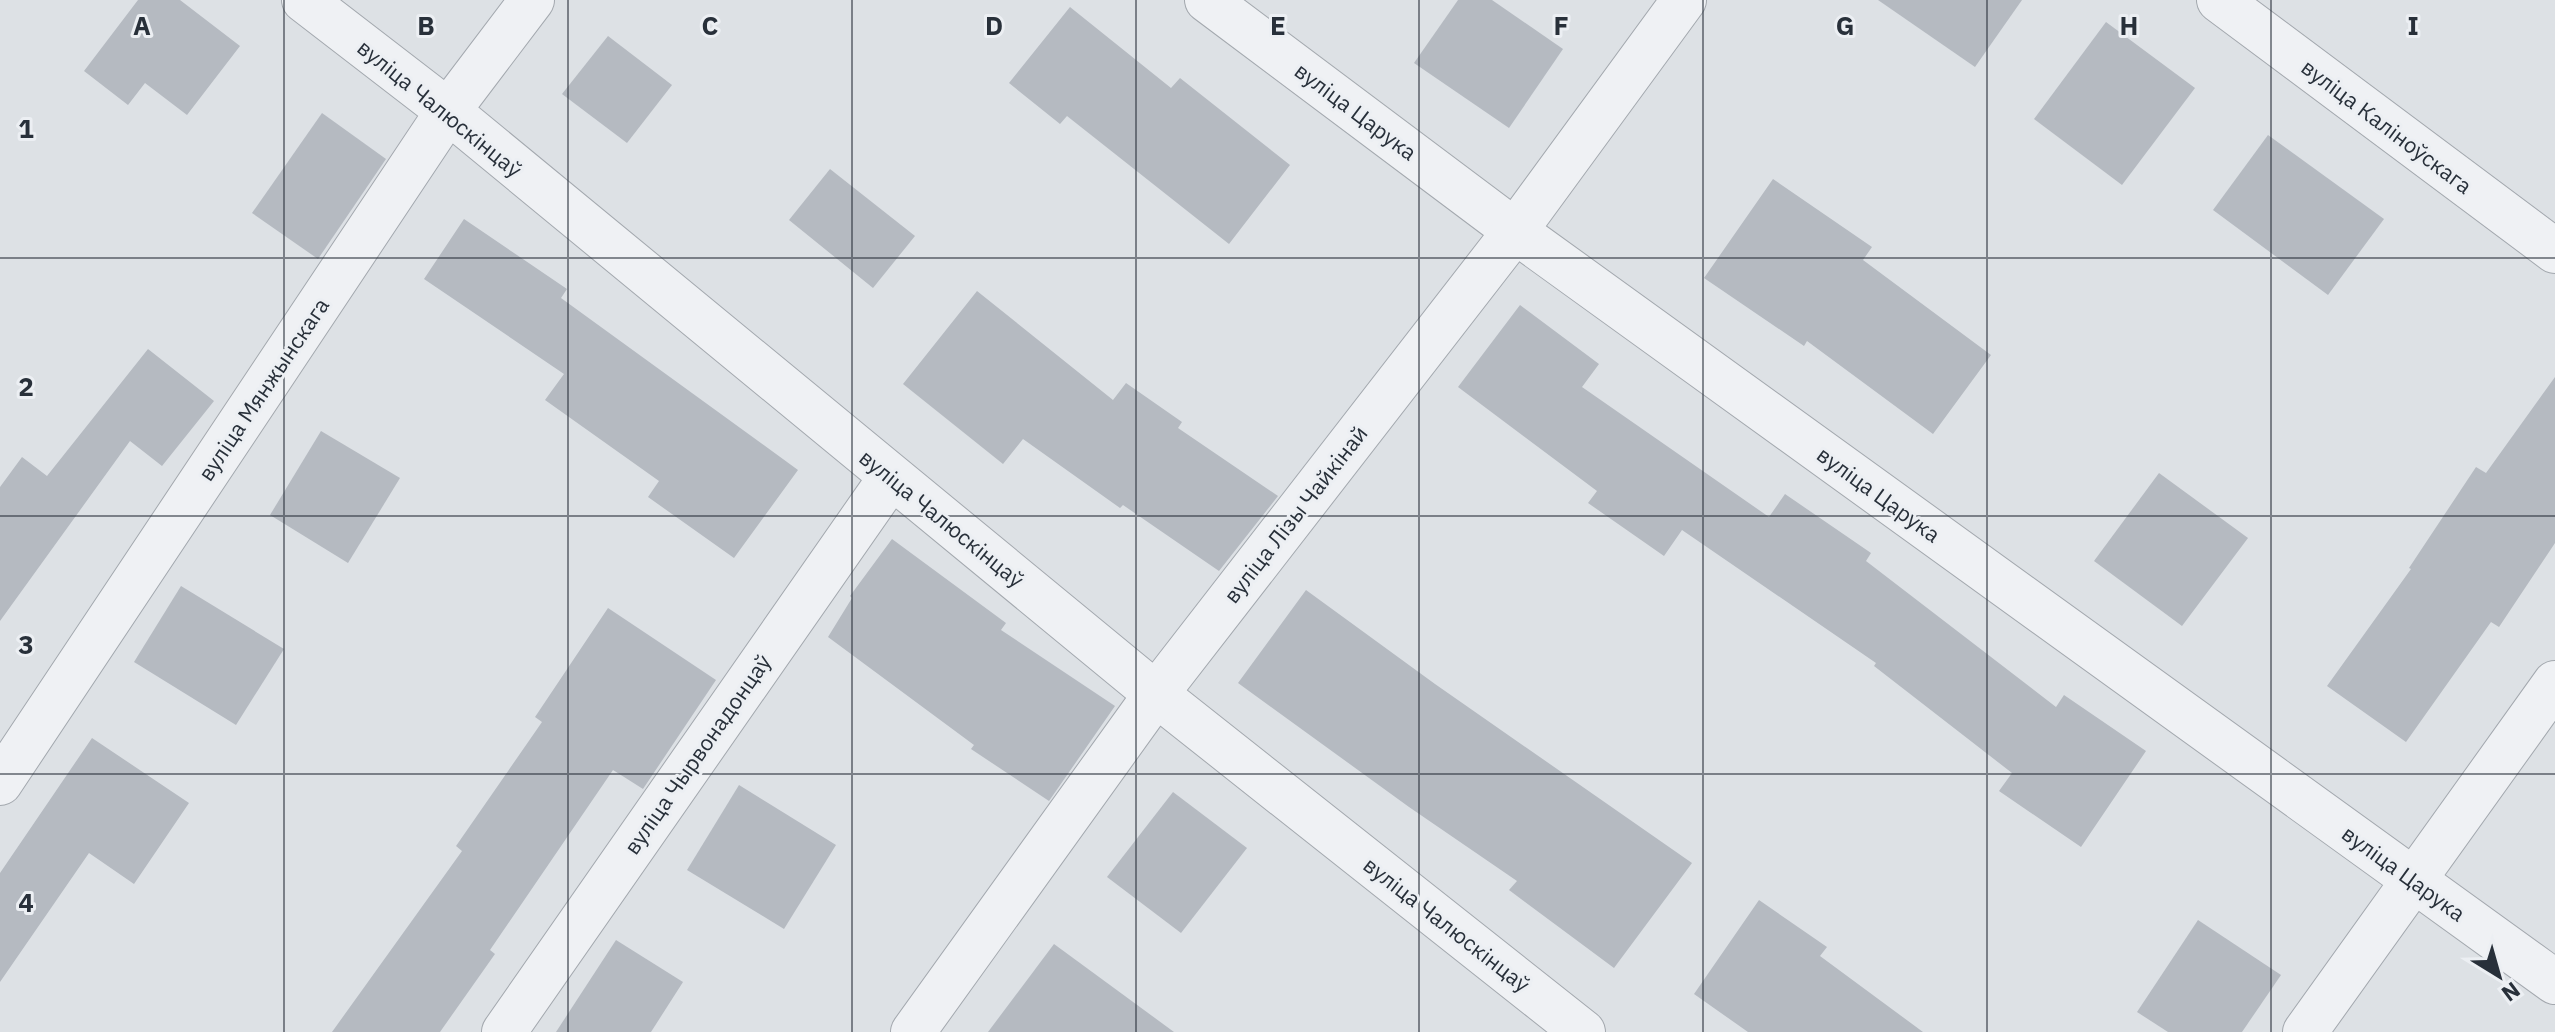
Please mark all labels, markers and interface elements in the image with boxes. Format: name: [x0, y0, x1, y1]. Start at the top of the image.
text: A: [133, 8, 151, 42]
text: B: [417, 8, 435, 42]
text: C: [702, 8, 719, 42]
text: D: [985, 8, 1003, 42]
text: E: [1270, 8, 1286, 42]
text: F: [1553, 8, 1569, 42]
text: G: [1836, 8, 1854, 42]
text: H: [2120, 8, 2138, 42]
text: I: [2407, 8, 2419, 42]
street label: вуліца Чалюскінцаў: [352, 33, 528, 183]
street label: вуліца Каліноўскага: [2296, 52, 2478, 200]
street label: вуліца Царука: [1289, 56, 1423, 167]
text: 1: [18, 111, 34, 145]
street label: вуліца Мянжынскага: [191, 292, 335, 486]
text: 2: [18, 369, 34, 403]
street label: вуліца Лізы Чайкінай: [1217, 419, 1373, 609]
street label: вуліца Царука: [1812, 439, 1947, 549]
street label: вуліца Чалюскінцаў: [854, 443, 1030, 593]
text: 3: [18, 627, 34, 661]
street label: вуліца Чырвонадонцаў: [617, 648, 777, 860]
street label: вуліца Царука: [2337, 818, 2472, 928]
street label: вуліца Чалюскінцаў: [1358, 850, 1536, 998]
text: 4: [18, 885, 34, 919]
north arrow: [2459, 936, 2539, 1016]
text: N: [2496, 976, 2526, 1009]

